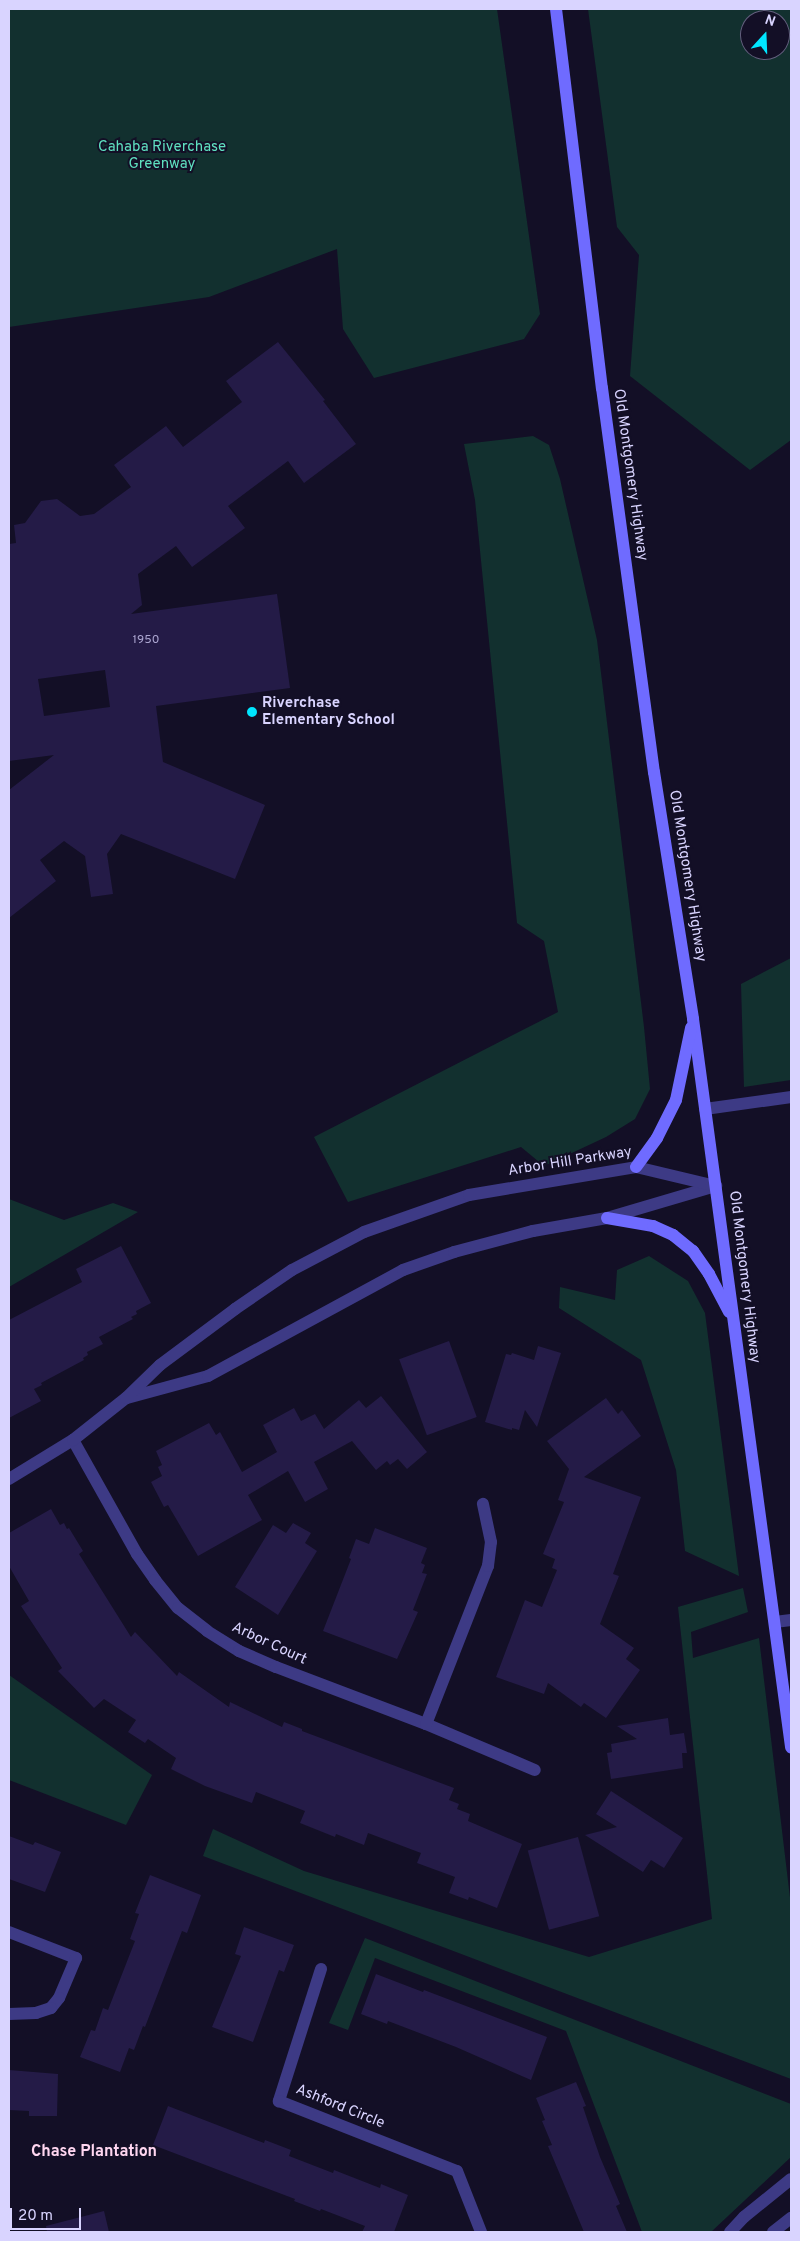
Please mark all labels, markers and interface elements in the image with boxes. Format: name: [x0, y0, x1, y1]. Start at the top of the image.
north arrow: [740, 10, 790, 60]
text: N: [762, 12, 778, 31]
park label: Cahaba Riverchase Greenway: [98, 138, 226, 173]
street label: Old Montgomery Highway: [609, 388, 651, 562]
house number: 1950: [133, 634, 159, 648]
place label: Riverchase Elementary School: [262, 694, 395, 729]
marker: Riverchase Elementary School: [246, 706, 258, 718]
street label: Old Montgomery Highway: [665, 789, 709, 963]
street label: Arbor Hill Parkway: [507, 1143, 633, 1181]
street label: Old Montgomery Highway: [724, 1190, 764, 1364]
street label: Arbor Court: [229, 1619, 309, 1669]
street label: Ashford Circle: [293, 2081, 387, 2133]
district label: Chase Plantation: [31, 2142, 157, 2162]
scale bar: [12, 2198, 84, 2230]
text: 20 m: [18, 2207, 53, 2226]

